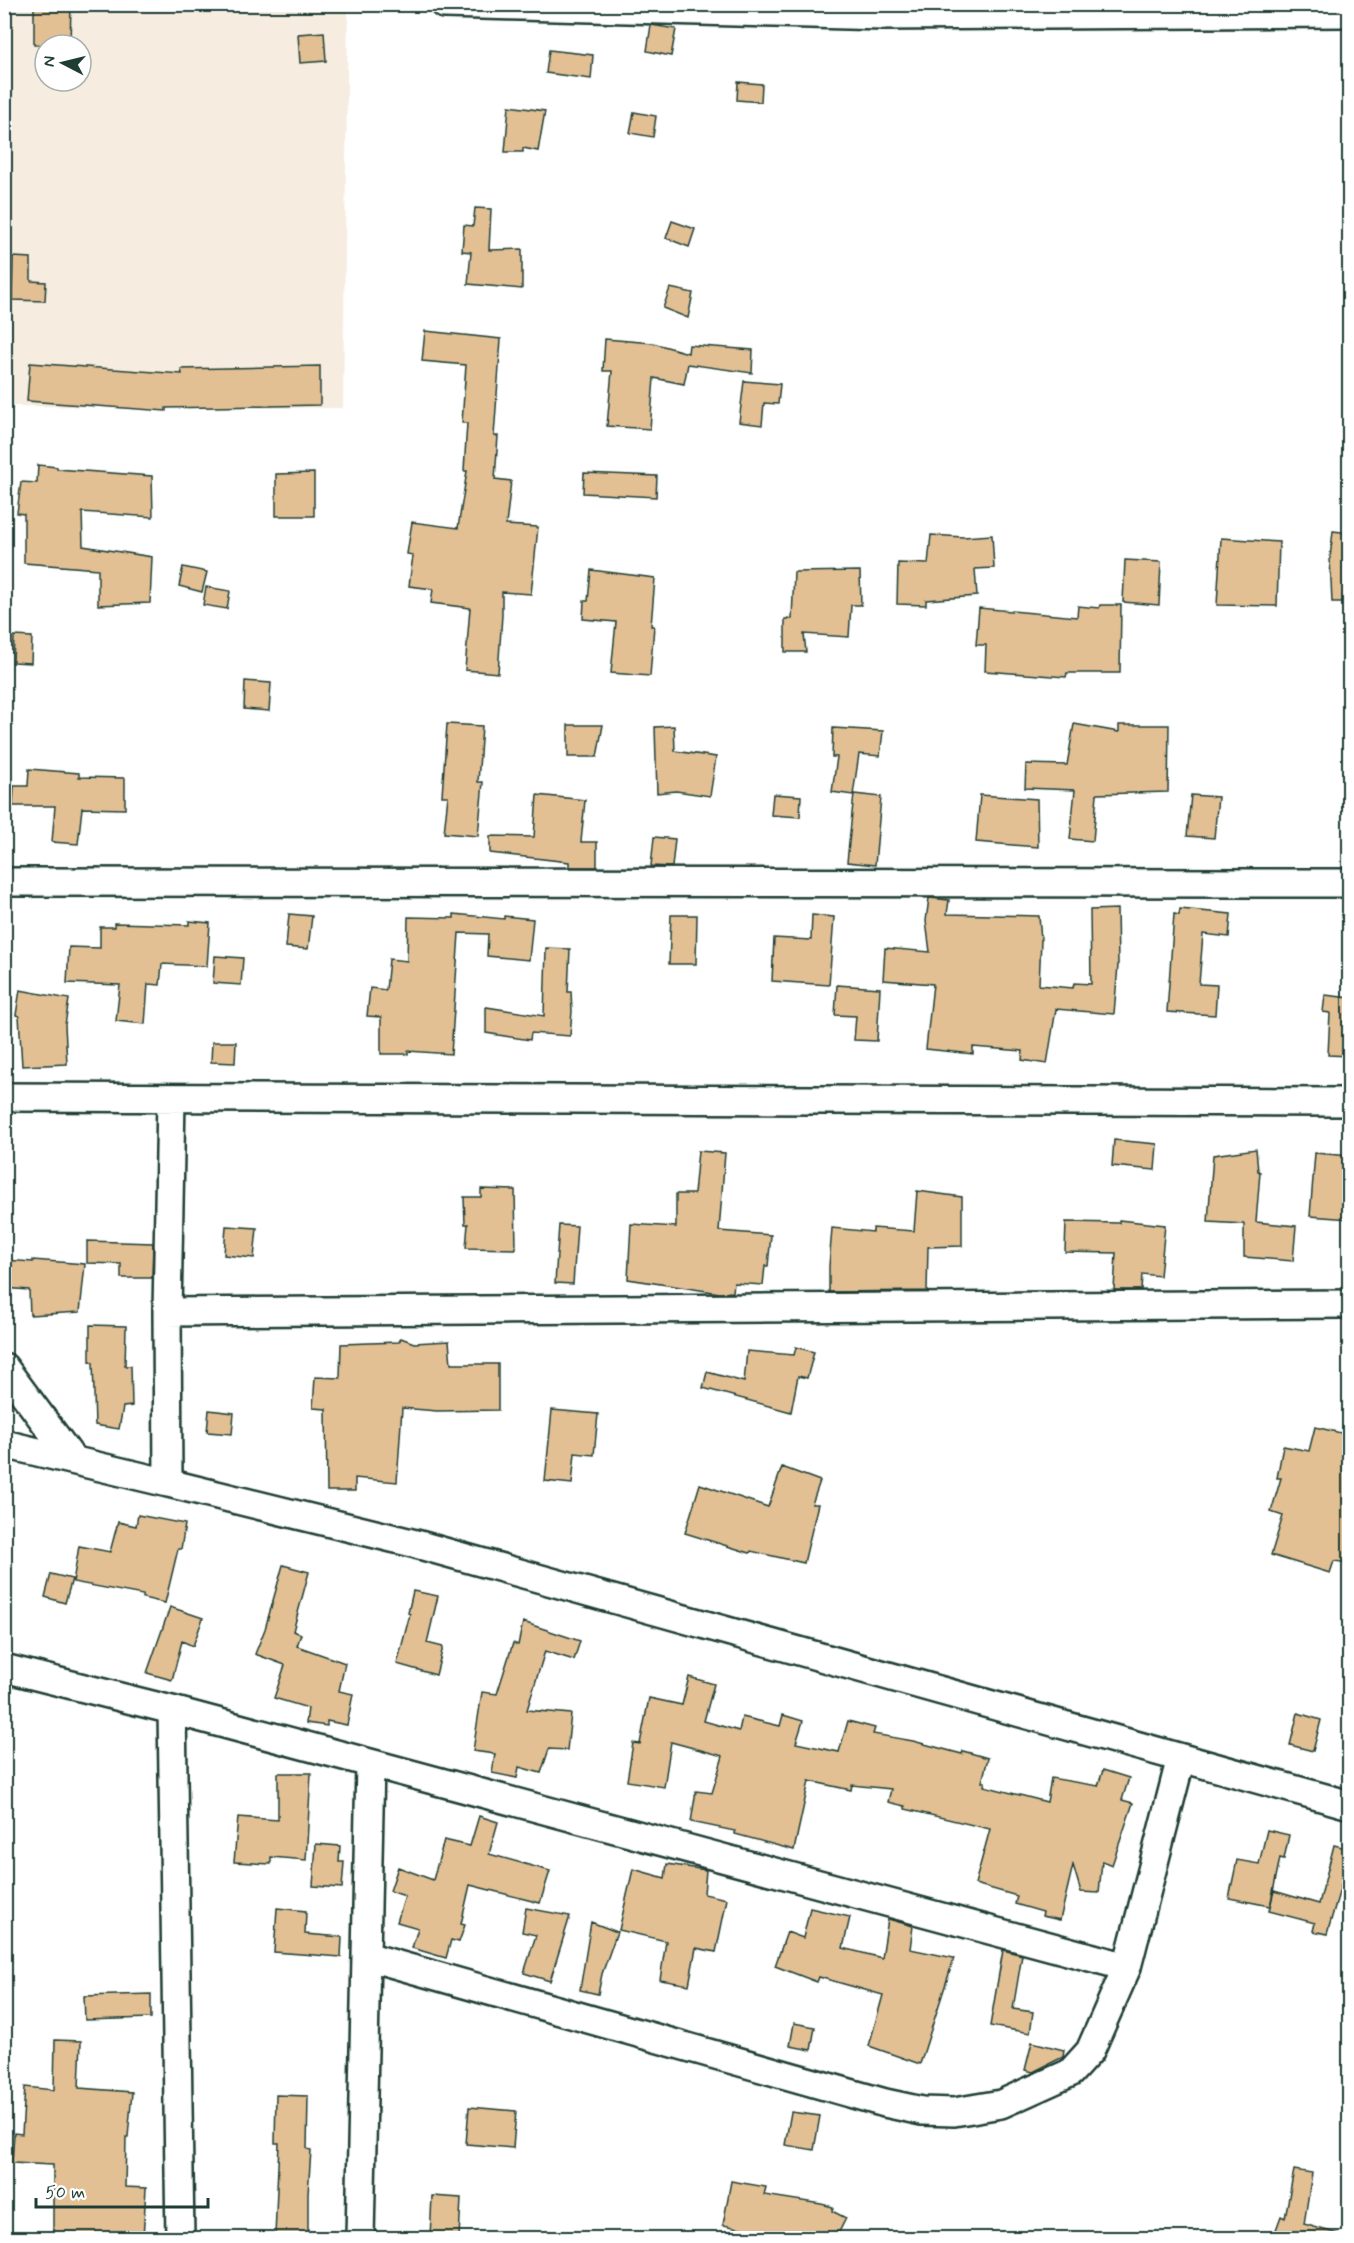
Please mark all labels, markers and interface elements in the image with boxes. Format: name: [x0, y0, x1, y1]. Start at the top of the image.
north arrow: [33, 33, 93, 93]
text: N: [39, 55, 61, 68]
scale bar: [36, 2171, 208, 2209]
text: 50 m: [45, 2181, 85, 2205]

